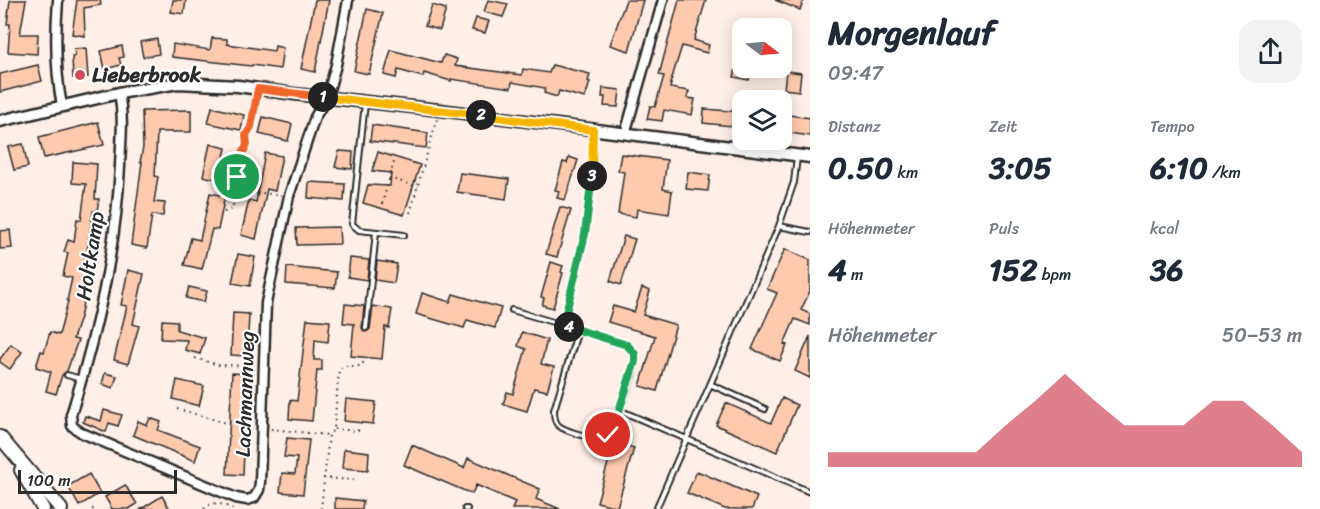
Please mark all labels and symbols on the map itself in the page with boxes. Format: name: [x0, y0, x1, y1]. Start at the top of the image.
north arrow: [732, 18, 792, 78]
place label: Lieberbrook: [92, 56, 202, 94]
marker: Lieberbrook: [73, 68, 87, 82]
pin: 1: [308, 82, 338, 112]
pin: 2: [466, 100, 496, 130]
pin: [211, 151, 262, 202]
pin: 3: [577, 161, 607, 191]
street label: Holtkamp: [64, 209, 116, 303]
pin: 4: [554, 312, 584, 342]
street label: Lachmannweg: [224, 330, 266, 458]
pin: [582, 409, 633, 460]
scale bar: [18, 467, 177, 494]

